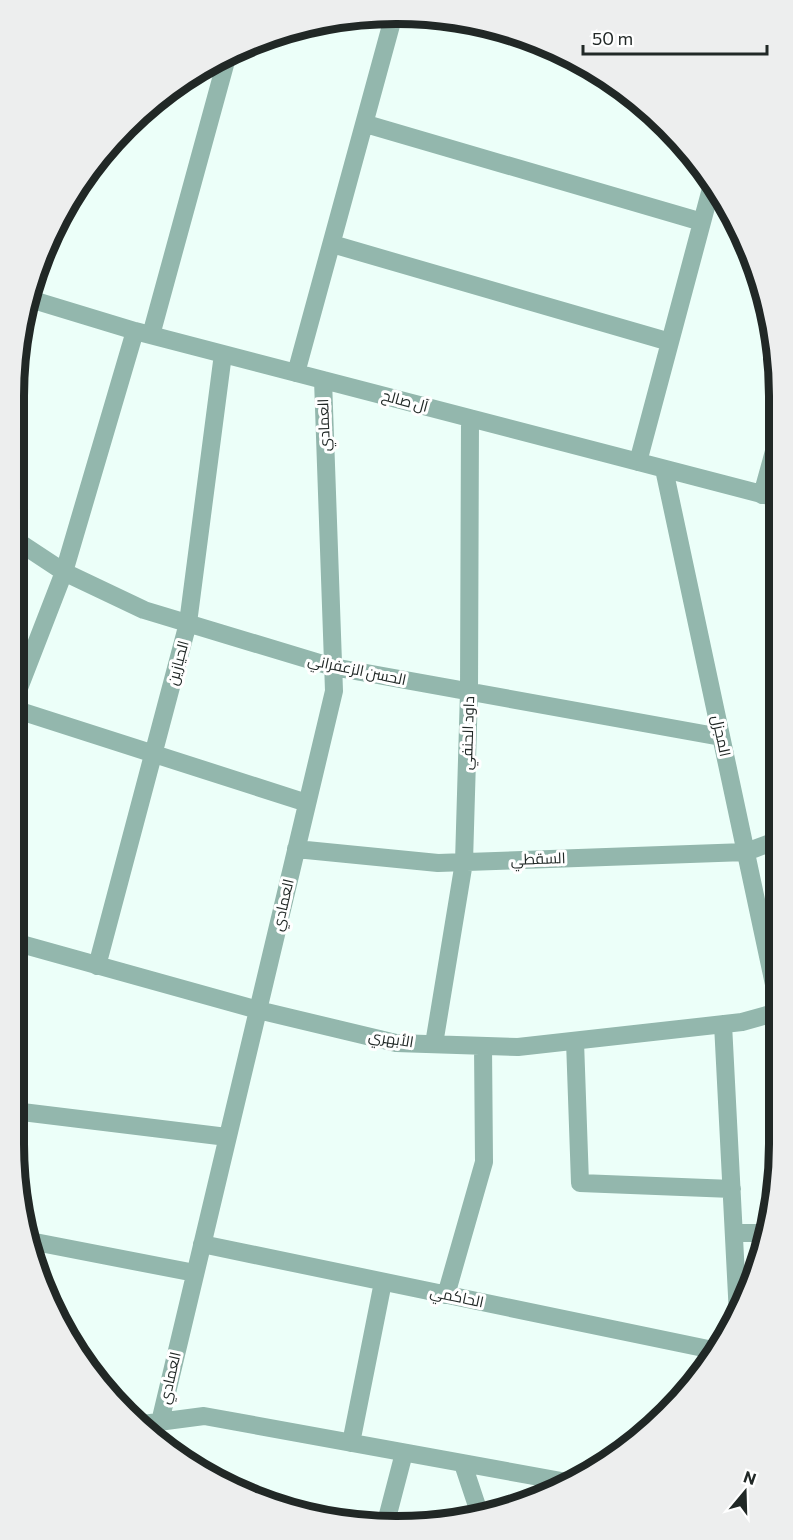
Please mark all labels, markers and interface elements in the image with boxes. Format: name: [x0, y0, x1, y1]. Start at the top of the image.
scale bar: [583, 18, 768, 56]
text: 50 m: [592, 27, 633, 49]
street label: آل صالح: [379, 385, 430, 418]
street label: العمادي: [313, 398, 337, 452]
street label: الحيازين: [162, 638, 194, 688]
street label: الحسن الزعفراني: [306, 650, 408, 692]
street label: داود الحنفي: [457, 696, 481, 770]
street label: المجزل: [708, 713, 735, 758]
street label: السقطي: [510, 848, 566, 872]
street label: العمادي: [267, 877, 301, 933]
street label: الأبهري: [367, 1026, 415, 1054]
street label: الحاكمي: [428, 1282, 486, 1314]
street label: العمادي: [154, 1350, 188, 1406]
north arrow: [715, 1462, 775, 1522]
text: N: [741, 1466, 759, 1488]

